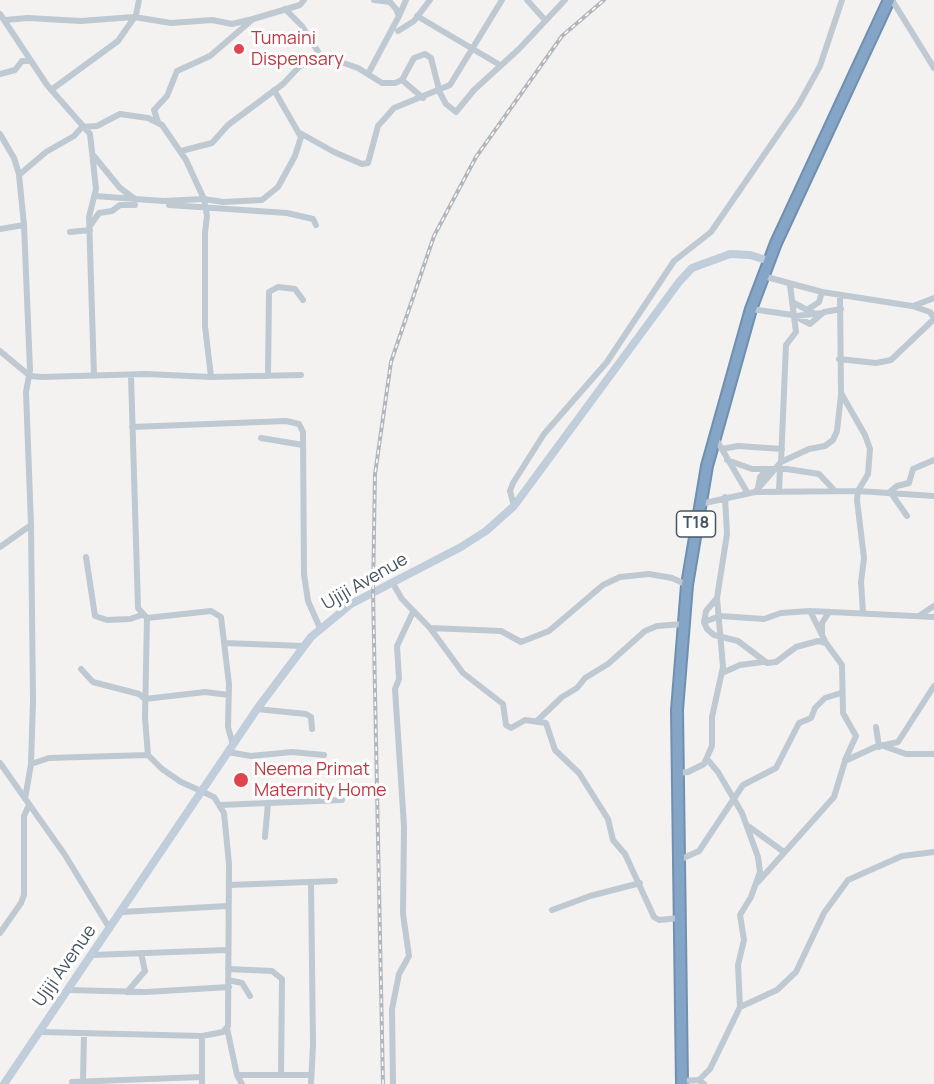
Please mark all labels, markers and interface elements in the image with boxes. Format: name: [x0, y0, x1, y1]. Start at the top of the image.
place label: Tumaini Dispensary: [251, 28, 344, 70]
marker: Tumaini Dispensary: [232, 42, 246, 56]
road number: T18: [676, 511, 716, 537]
street label: Ujiji Avenue: [318, 549, 412, 615]
place label: Neema Primat Maternity Home: [254, 759, 387, 802]
marker: Neema Primat Maternity Home: [232, 771, 250, 789]
street label: Ujiji Avenue: [29, 921, 101, 1011]

